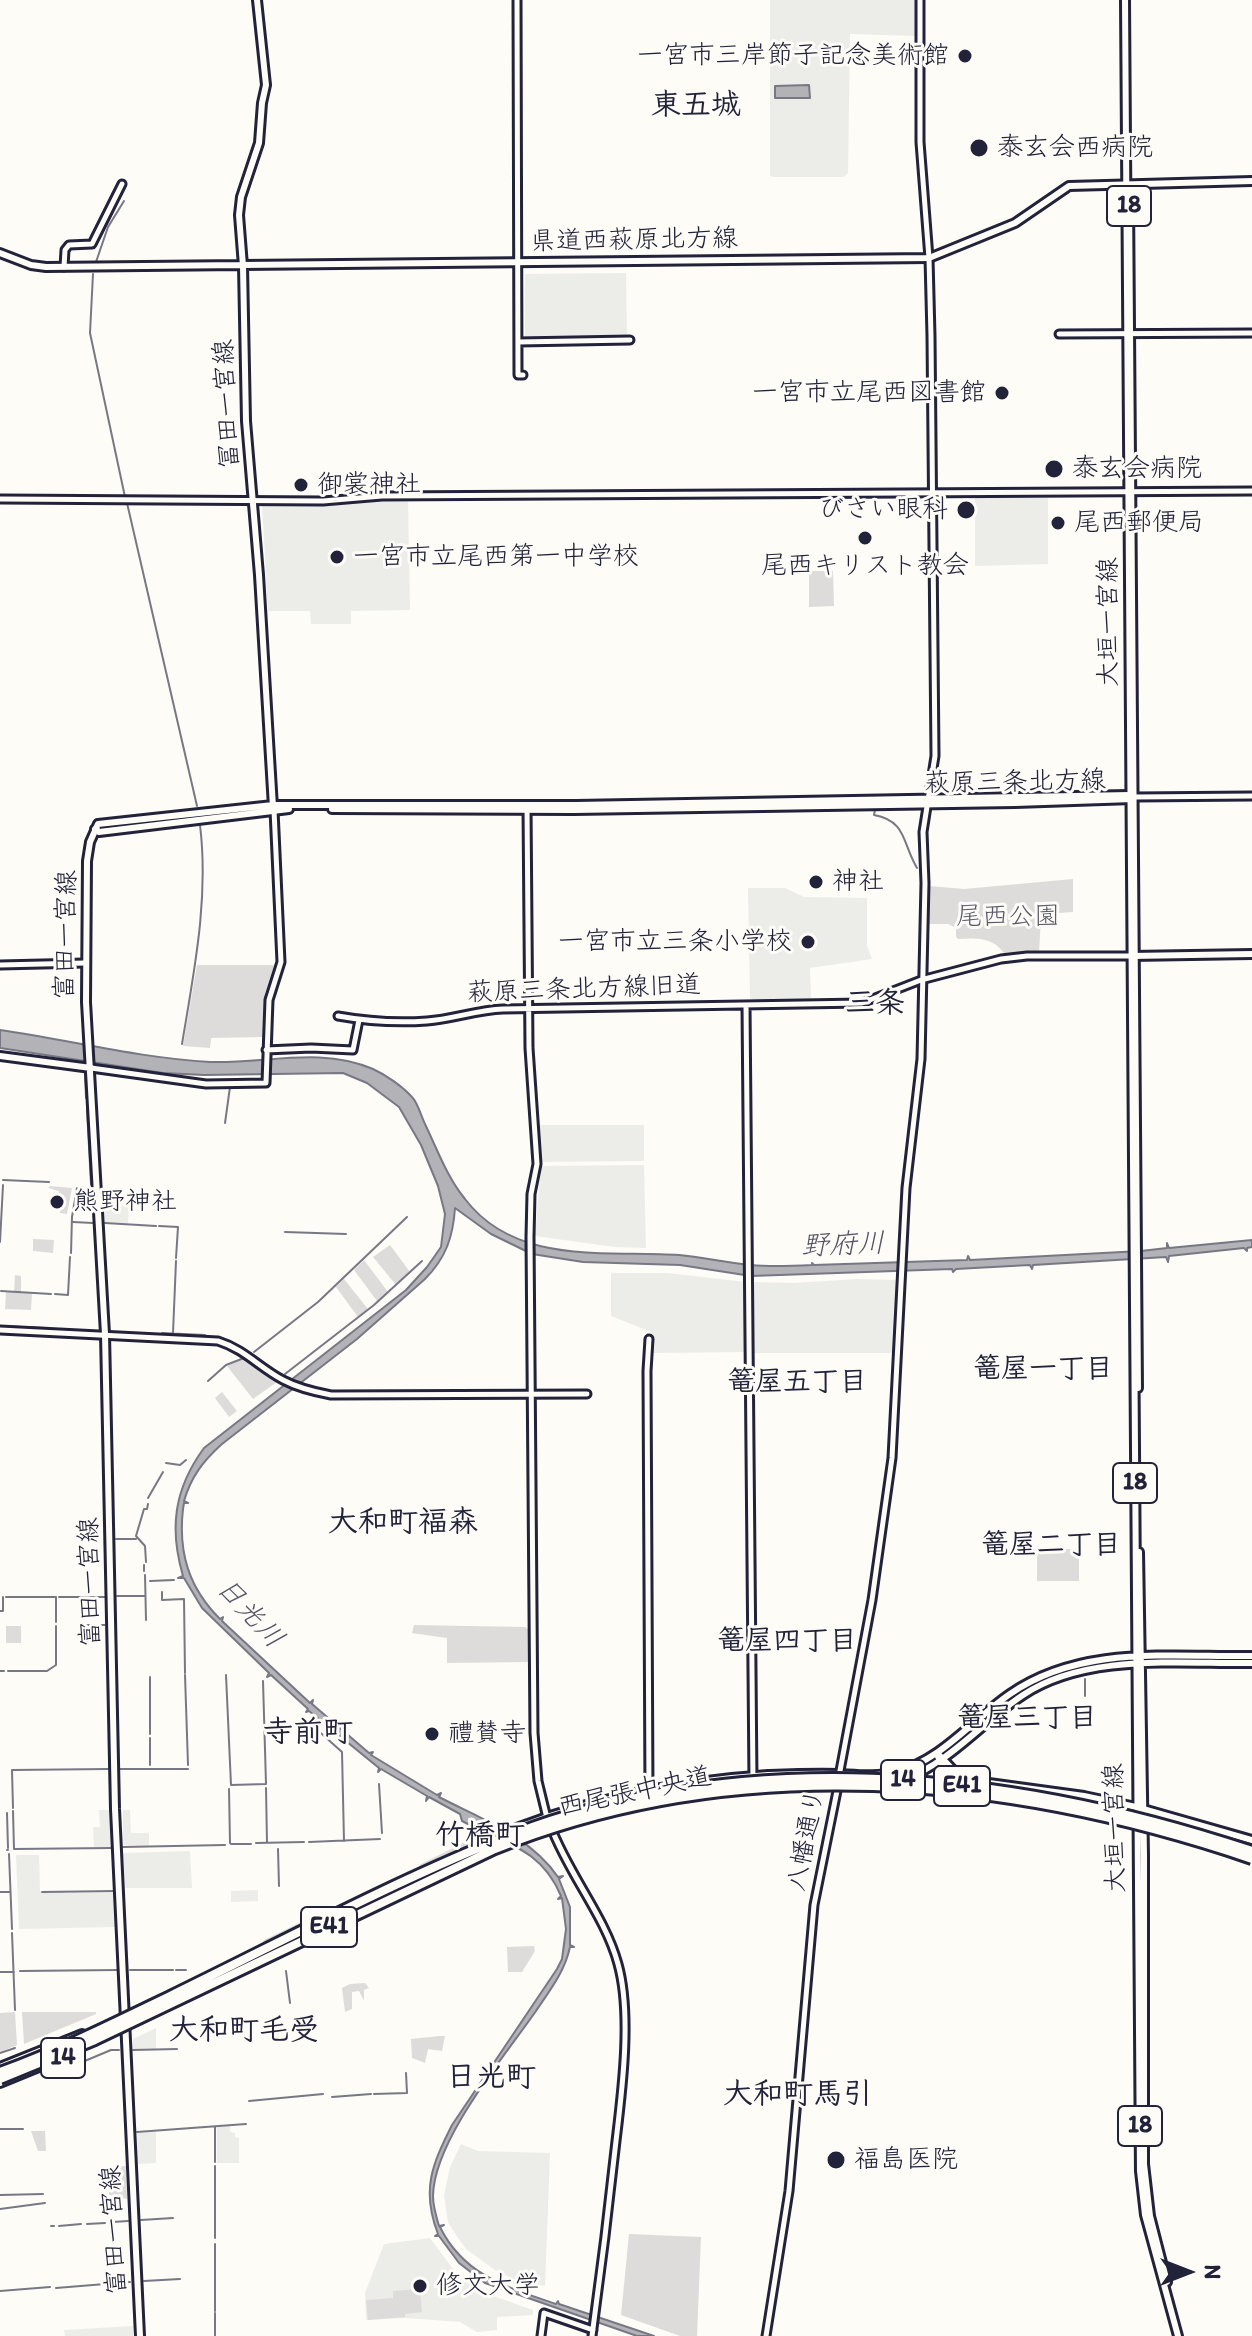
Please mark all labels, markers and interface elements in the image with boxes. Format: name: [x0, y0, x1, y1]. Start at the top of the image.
place label: 一宮市三岸節子記念美術館: [637, 40, 949, 72]
marker: 一宮市三岸節子記念美術館: [956, 47, 974, 65]
district label: 東五城: [651, 88, 741, 124]
place label: 泰玄会西病院: [997, 132, 1153, 164]
marker: 泰玄会西病院: [968, 137, 990, 159]
road number: 18: [1107, 186, 1151, 226]
street label: 県道西萩原北方線: [530, 224, 738, 258]
street label: 冨田一宮線: [209, 338, 247, 470]
place label: 一宮市立尾西図書館: [752, 377, 986, 409]
marker: 一宮市立尾西図書館: [993, 384, 1011, 402]
place label: 泰玄会病院: [1072, 453, 1202, 485]
marker: 泰玄会病院: [1043, 458, 1065, 480]
place label: 御裳神社: [317, 469, 421, 501]
marker: 御裳神社: [292, 476, 310, 494]
place label: びさい眼科: [818, 494, 948, 526]
marker: びさい眼科: [955, 499, 977, 521]
place label: 尾西郵便局: [1074, 507, 1204, 539]
marker: 尾西郵便局: [1049, 514, 1067, 532]
marker: 尾西キリスト教会: [856, 529, 874, 547]
place label: 一宮市立尾西第一中学校: [353, 541, 639, 573]
marker: 一宮市立尾西第一中学校: [328, 548, 346, 566]
place label: 尾西キリスト教会: [761, 550, 969, 582]
street label: 大垣一宮線: [1093, 557, 1125, 687]
street label: 萩原三条北方線: [924, 766, 1106, 800]
place label: 神社: [832, 866, 884, 898]
street label: 富田一宮線: [50, 870, 84, 1000]
marker: 神社: [807, 873, 825, 891]
park label: 尾西公園: [956, 901, 1060, 933]
place label: 一宮市立三条小学校: [558, 926, 792, 958]
marker: 一宮市立三条小学校: [799, 933, 817, 951]
street label: 萩原三条北方線旧道: [467, 970, 701, 1010]
district label: 三条: [845, 986, 905, 1022]
place label: 熊野神社: [73, 1186, 177, 1218]
marker: 熊野神社: [48, 1193, 66, 1211]
water label: 野府川: [800, 1228, 886, 1264]
district label: 篭屋一丁目: [973, 1353, 1113, 1387]
district label: 篭屋五丁目: [727, 1366, 867, 1400]
road number: 18: [1113, 1463, 1157, 1503]
district label: 大和町福森: [328, 1505, 478, 1541]
street label: 富田一宮線: [74, 1517, 108, 1647]
district label: 篭屋二丁目: [981, 1529, 1121, 1563]
water label: 日光川: [208, 1572, 290, 1656]
district label: 篭屋四丁目: [717, 1625, 857, 1659]
district label: 篭屋三丁目: [957, 1702, 1097, 1736]
district label: 寺前町: [263, 1715, 353, 1751]
place label: 禮賛寺: [448, 1718, 526, 1750]
marker: 禮賛寺: [423, 1725, 441, 1743]
road number: 14: [881, 1760, 925, 1800]
street label: 西尾張中央道: [555, 1762, 715, 1824]
street label: 大垣一宮線: [1099, 1763, 1133, 1893]
road number: E41: [934, 1766, 990, 1806]
street label: 八幡通り: [782, 1786, 832, 1894]
district label: 竹橋町: [435, 1818, 525, 1854]
road number: E41: [301, 1907, 357, 1947]
district label: 大和町毛受: [169, 2013, 319, 2049]
road number: 14: [41, 2038, 85, 2078]
district label: 日光町: [446, 2060, 536, 2096]
district label: 大和町馬引: [723, 2077, 873, 2113]
road number: 18: [1118, 2106, 1162, 2146]
place label: 福島医院: [854, 2144, 958, 2176]
marker: 福島医院: [825, 2149, 847, 2171]
street label: 富田一宮線: [96, 2164, 134, 2296]
north arrow: [1148, 2232, 1228, 2312]
text: N: [1199, 2265, 1226, 2279]
place label: 修文大学: [436, 2270, 540, 2302]
marker: 修文大学: [411, 2277, 429, 2295]

